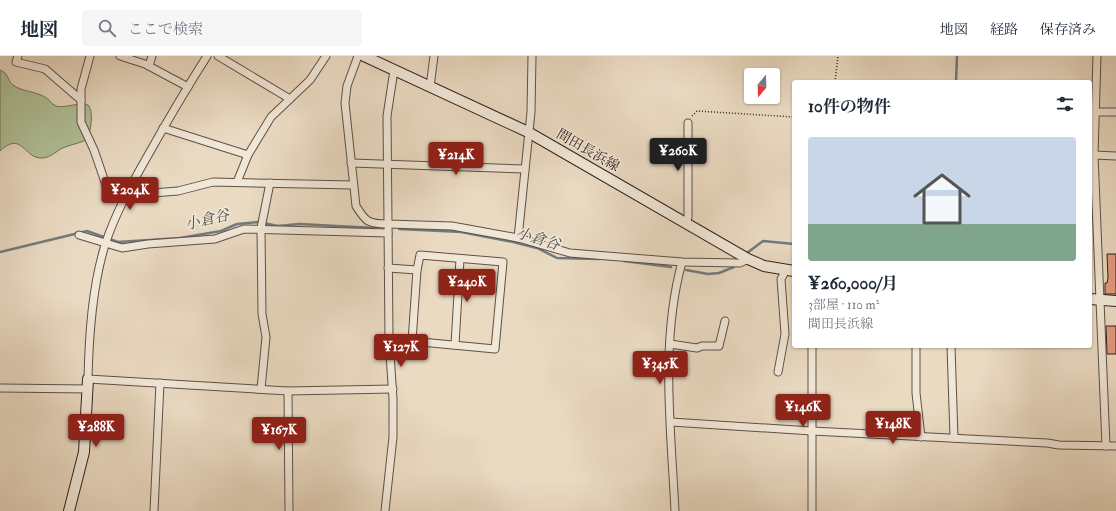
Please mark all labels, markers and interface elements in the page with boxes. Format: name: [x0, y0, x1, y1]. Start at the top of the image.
search box: [82, 10, 362, 46]
icon: search: [96, 17, 118, 39]
text: 地図: [20, 18, 58, 42]
text: ここで検索: [128, 20, 203, 39]
text: 地図: [940, 21, 968, 38]
text: 経路: [990, 21, 1018, 38]
text: 保存済み: [1040, 21, 1096, 38]
north arrow: [744, 68, 780, 104]
map controls: [744, 68, 780, 104]
icon: filters: [1054, 93, 1076, 115]
text: 10件の物件: [808, 96, 891, 117]
street label: 間田長浜線: [553, 125, 623, 175]
pin: ¥260K: [650, 138, 706, 172]
pin: ¥214K: [428, 142, 484, 176]
text: ¥260K: [659, 143, 697, 159]
text: ¥214K: [437, 147, 475, 163]
icon: home: [906, 163, 978, 235]
pin: ¥204K: [102, 177, 158, 211]
text: ¥204K: [110, 182, 150, 198]
water label: 小倉谷: [183, 205, 232, 234]
water label: 小倉谷: [514, 223, 563, 255]
pin: ¥240K: [439, 269, 495, 303]
text: ¥260,000/月: [808, 273, 898, 294]
text: ¥240K: [447, 274, 487, 290]
text: 3部屋 · 110 m²: [808, 297, 879, 313]
text: 間田長浜線: [808, 316, 873, 332]
pin: ¥127K: [373, 334, 429, 368]
text: ¥127K: [383, 339, 419, 355]
pin: ¥345K: [632, 351, 688, 385]
text: ¥345K: [642, 356, 678, 372]
pin: ¥146K: [775, 394, 831, 428]
text: ¥146K: [784, 399, 822, 415]
pin: ¥148K: [865, 411, 921, 445]
pin: ¥288K: [68, 414, 124, 448]
text: ¥148K: [875, 416, 911, 432]
pin: ¥167K: [251, 417, 307, 451]
text: ¥288K: [77, 419, 115, 435]
text: ¥167K: [261, 422, 297, 438]

